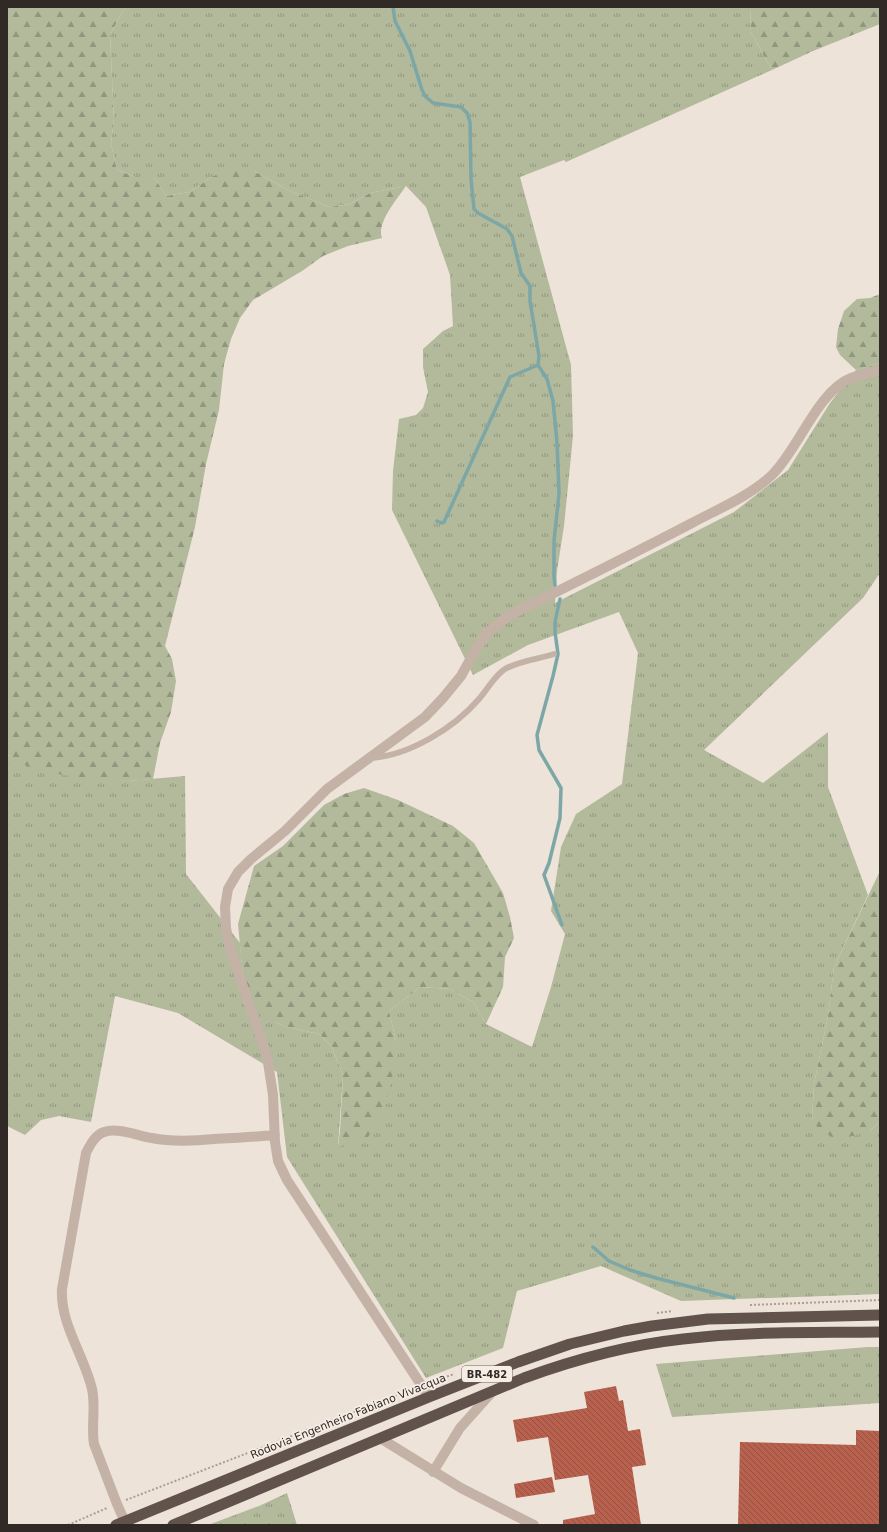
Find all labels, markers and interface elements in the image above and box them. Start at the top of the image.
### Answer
road number: BR-482 [462,1366,512,1382]
street label: Rodovia Engenheiro Fabiano Vivacqua [249,1371,448,1462]

